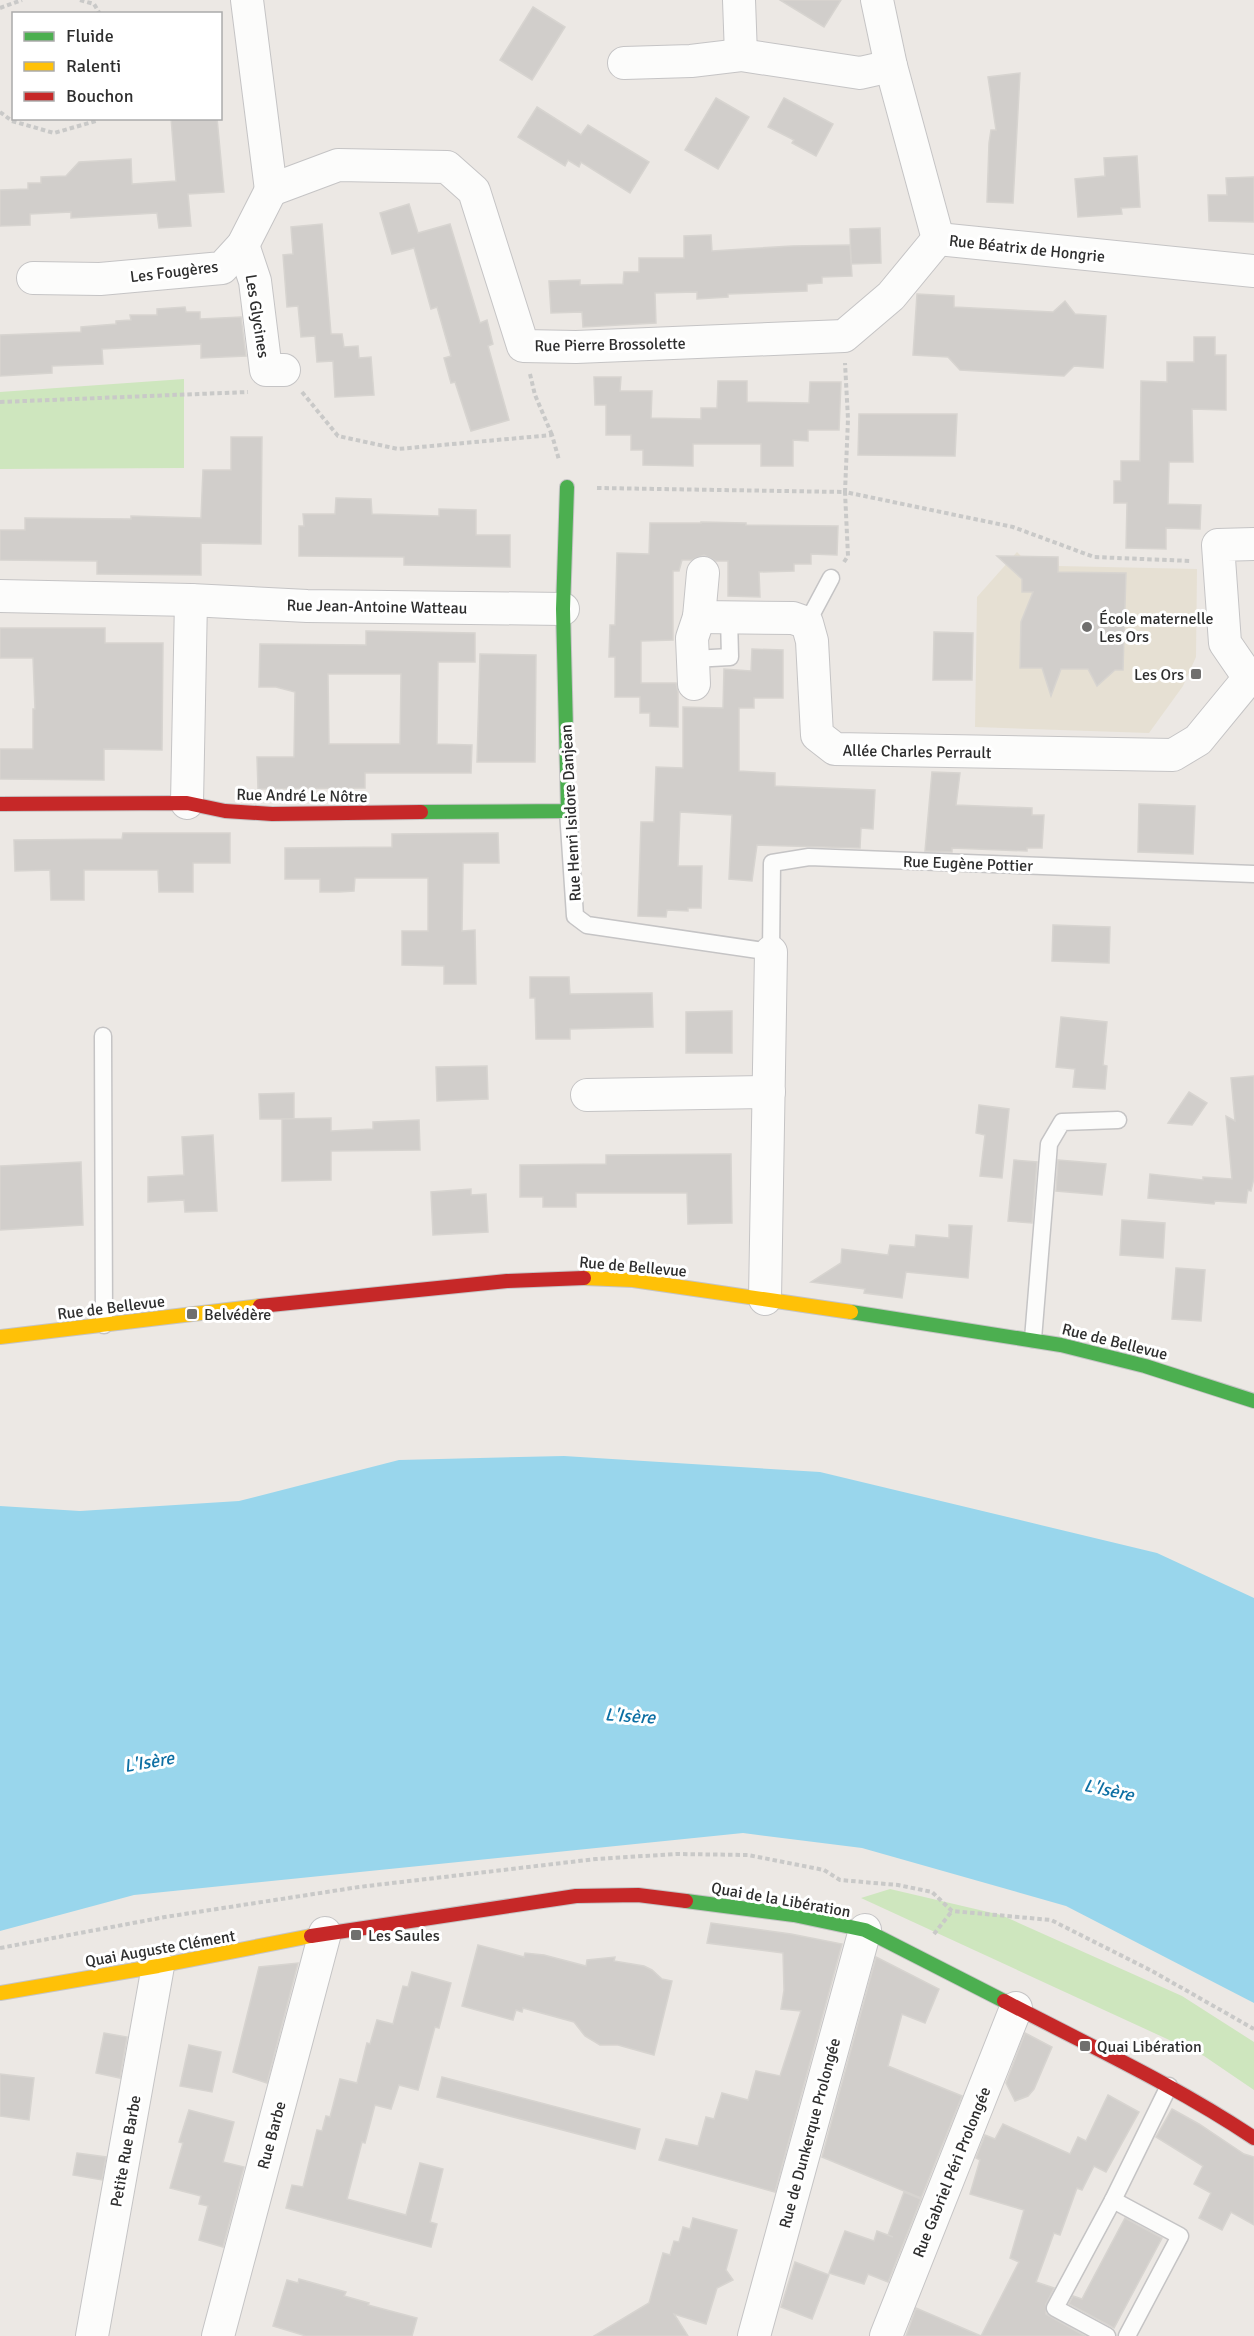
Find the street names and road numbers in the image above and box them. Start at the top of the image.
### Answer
street label: Rue Béatrix de Hongrie [948,231,1106,267]
street label: Les Fougères [129,257,219,287]
street label: Les Glycines [241,273,273,359]
street label: Rue Pierre Brossolette [534,334,686,356]
street label: Rue Jean-Antoine Watteau [286,595,468,619]
street label: Rue Henri Isidore Danjean [556,724,586,902]
street label: Allée Charles Perrault [842,741,992,763]
street label: Rue André Le Nôtre [236,785,368,807]
street label: Rue Eugène Pottier [903,852,1033,876]
street label: Rue de Bellevue [578,1252,688,1282]
street label: Rue de Bellevue [56,1291,166,1325]
street label: Rue de Bellevue [1060,1319,1170,1365]
street label: Quai de la Libération [710,1878,852,1922]
street label: Quai Auguste Clément [84,1926,237,1972]
street label: Rue de Dunkerque Prolongée [775,2036,845,2231]
street label: Rue Gabriel Péri Prolongée [908,2084,995,2261]
street label: Petite Rue Barbe [106,2094,146,2209]
street label: Rue Barbe [253,2099,291,2171]

